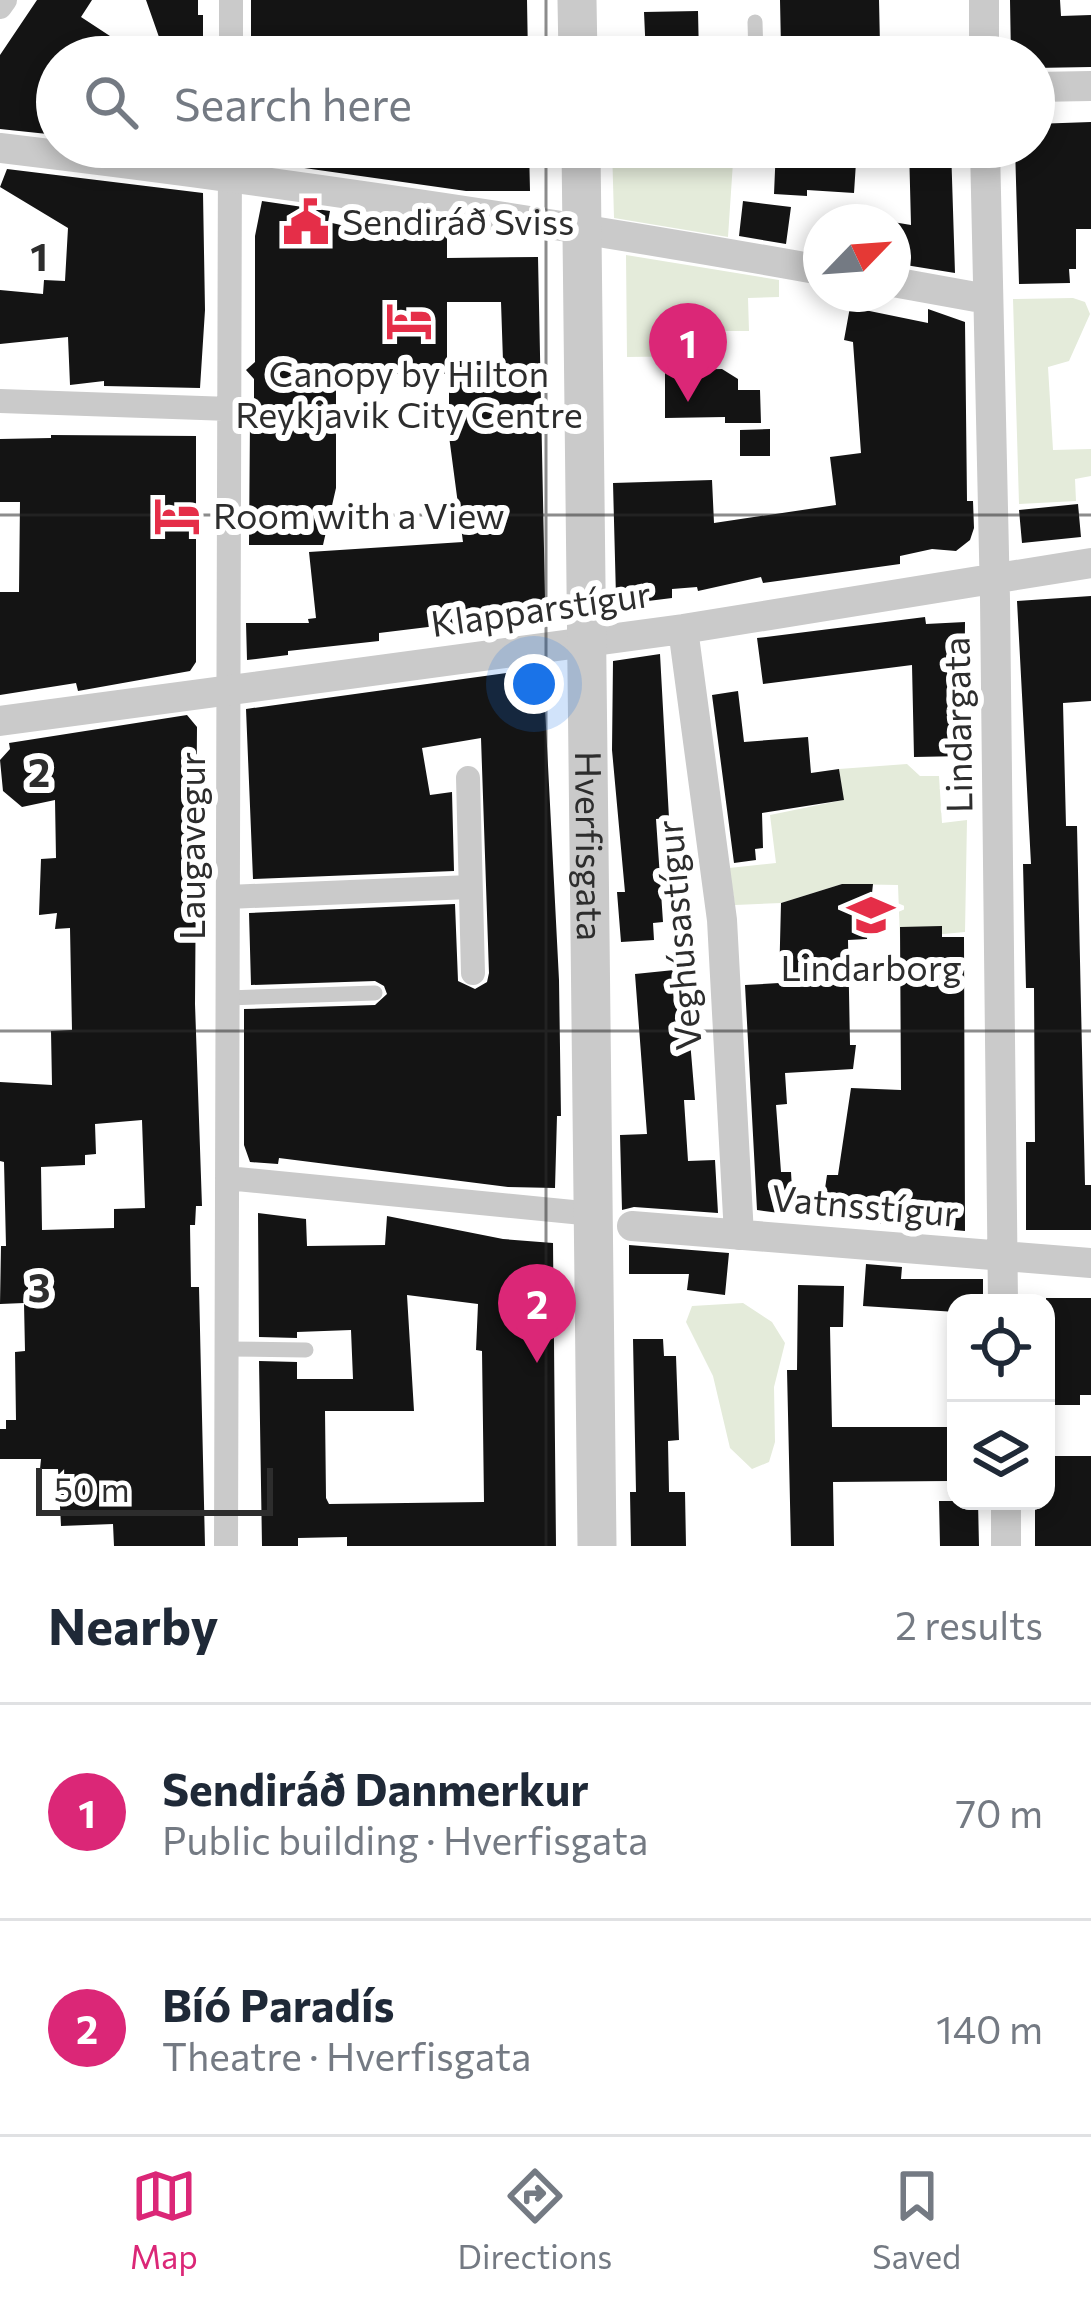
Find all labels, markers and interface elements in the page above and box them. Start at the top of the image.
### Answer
search box [36,36,1055,168]
icon: search [78,69,144,135]
text: Search here [174,75,412,130]
public building icon: Sendiráð Sviss [281,197,331,247]
place label: Sendiráð Sviss [342,198,574,242]
north arrow [803,204,911,312]
text: 1 [30,231,48,279]
hotel icon: Canopy by Hilton Reykjavik City Centre [384,296,434,346]
pin: 1 [649,303,727,402]
place label: Canopy by Hilton Reykjavik City Centre [235,350,583,435]
hotel icon: Room with a View [152,491,202,541]
place label: Room with a View [213,492,505,536]
street label: Klapparstígur [428,570,654,644]
street label: Lindargata [932,637,980,813]
your location [504,654,564,714]
text: 2 [28,747,50,795]
street label: Hverfisgata [568,751,614,941]
street label: Laugavegur [168,752,212,940]
street label: Veghúsastígur [645,818,709,1052]
school or university icon: Lindarborg [846,890,896,940]
place label: Lindarborg [780,944,962,988]
street label: Vatnsstígur [770,1174,961,1234]
text: 3 [28,1262,50,1310]
pin: 2 [498,1264,576,1363]
map controls [947,1294,1055,1510]
button: locate [947,1294,1055,1402]
button: layers [947,1402,1055,1510]
scale bar [36,1462,273,1515]
text: 50 m [54,1468,130,1509]
text: Nearby [48,1593,218,1656]
text: 2 results [895,1600,1043,1648]
text: Sendiráð Danmerkur [162,1760,589,1815]
text: 1 [78,1788,96,1836]
text: 70 m [956,1788,1043,1836]
text: Public building · Hverfisgata [162,1815,648,1863]
text: Bíó Paradís [162,1976,394,2031]
text: 2 [76,2004,98,2052]
text: 140 m [936,2004,1043,2052]
text: Theatre · Hverfisgata [162,2031,531,2079]
tab: Map [130,2163,198,2276]
tab: Directions [458,2163,612,2276]
tab: Saved [872,2163,961,2276]

